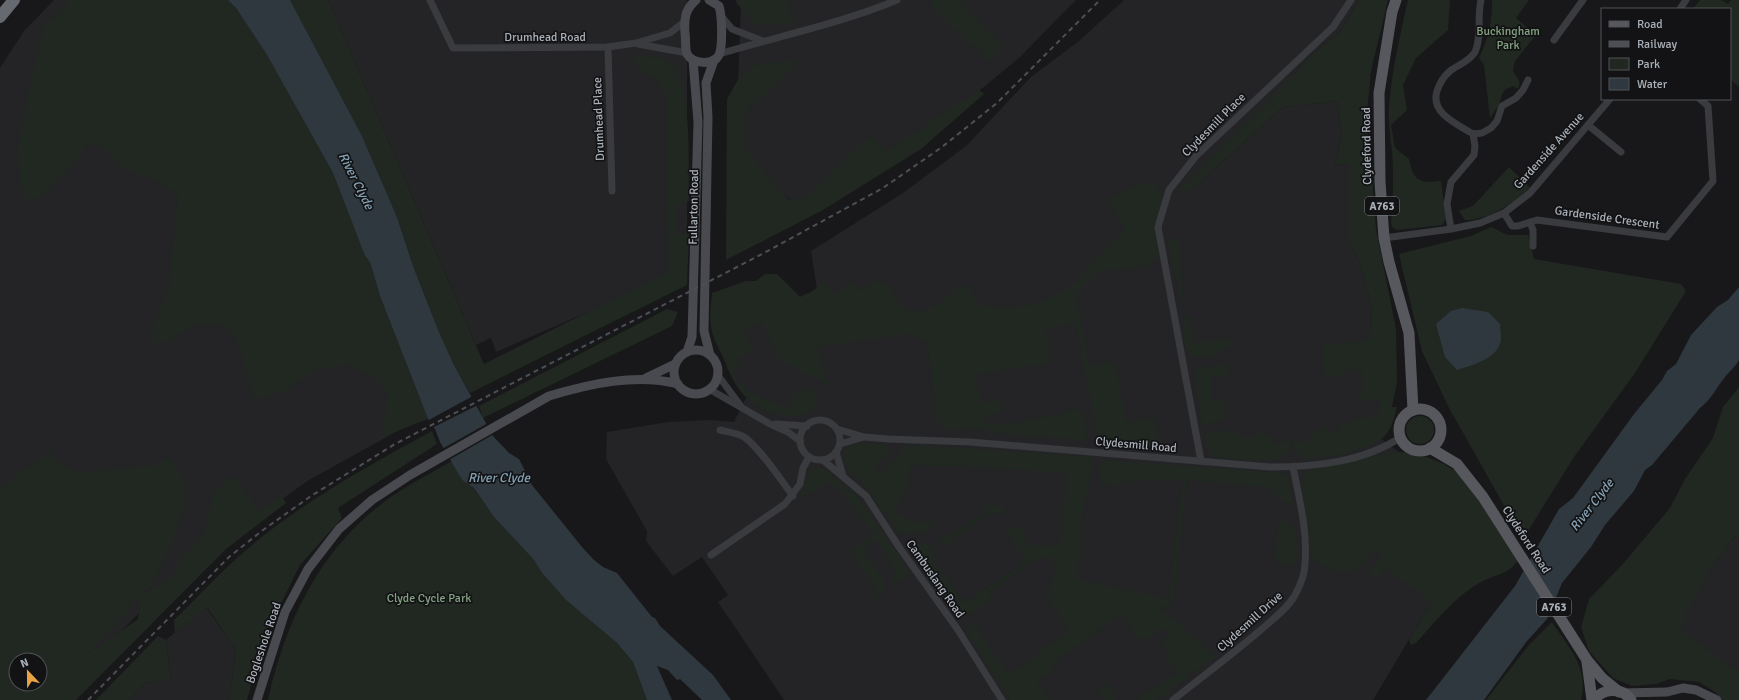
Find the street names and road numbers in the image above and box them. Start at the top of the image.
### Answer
street label: Drumhead Road [504,30,586,45]
street label: Drumhead Place [590,77,608,161]
street label: Clydesmill Place [1179,90,1249,160]
street label: Clydeford Road [1359,107,1375,185]
street label: Gardenside Avenue [1511,110,1587,192]
street label: Fullarton Road [686,169,702,245]
road number: A763 [1365,197,1399,215]
street label: Gardenside Crescent [1554,203,1660,233]
street label: Clydesmill Road [1095,434,1177,456]
street label: Clydeford Road [1499,503,1553,577]
street label: Cambuslang Road [903,537,967,621]
street label: Clydesmill Drive [1214,589,1286,655]
road number: A763 [1537,598,1571,616]
street label: Bogleshole Road [243,600,285,686]

